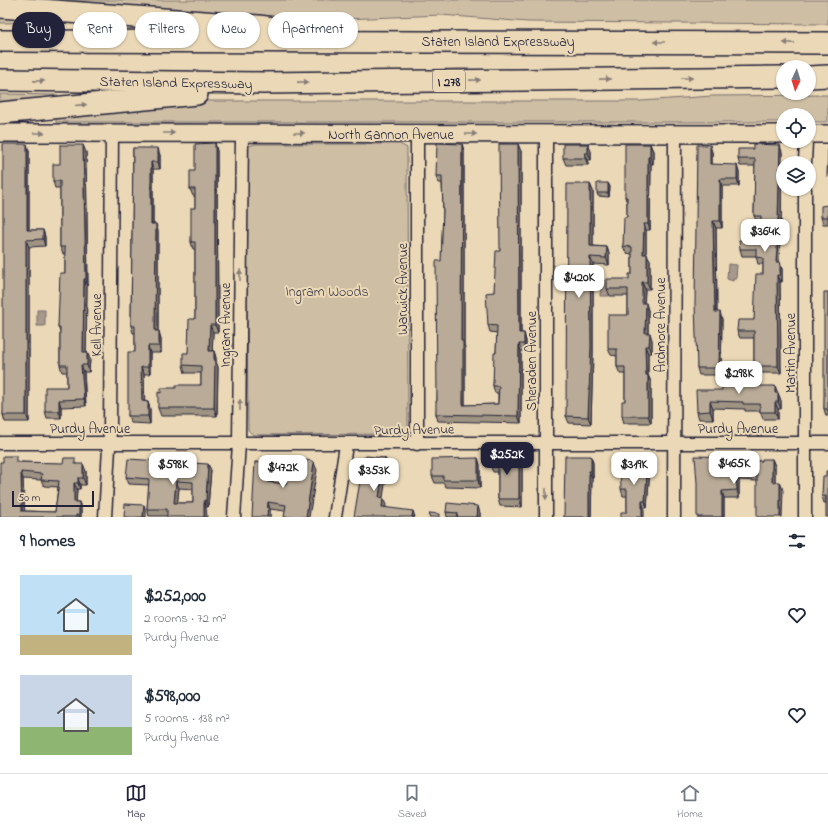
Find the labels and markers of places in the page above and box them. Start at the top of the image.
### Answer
pin: $364K [737,219,793,253]
pin: $420K [551,265,607,299]
pin: $298K [711,361,767,395]
pin: $252K [479,442,535,476]
pin: $465K [706,451,762,485]
pin: $598K [145,452,201,486]
pin: $319K [606,452,662,486]
pin: $472K [255,455,311,489]
pin: $353K [346,458,402,492]

